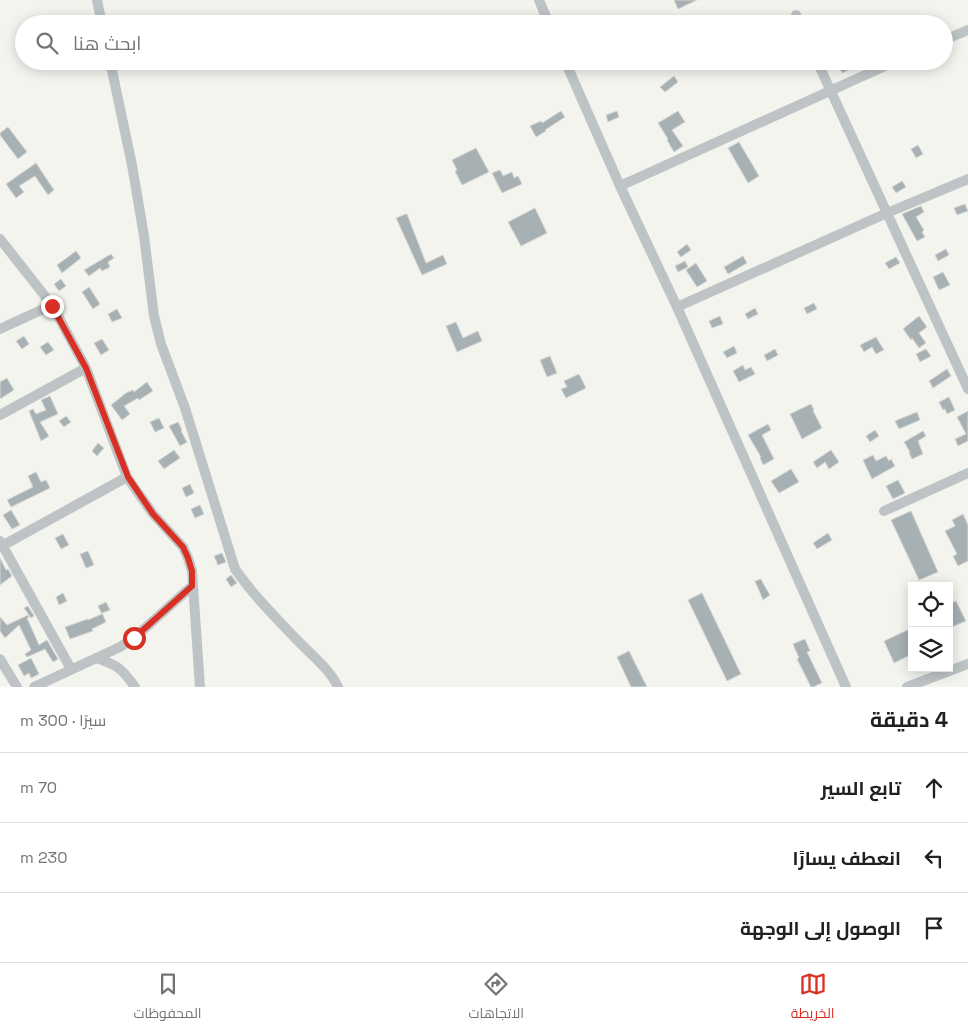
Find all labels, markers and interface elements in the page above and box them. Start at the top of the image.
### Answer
search box [15,15,953,70]
icon: search [33,29,61,57]
text: ابحث هنا [73,31,141,56]
route end [41,295,64,318]
map controls [908,582,953,672]
button: locate [908,582,953,627]
route start [123,627,146,650]
button: layers [908,627,953,672]
text: 4 دقيقة [870,706,948,733]
text: سيرًا · 300 m [20,710,106,731]
icon: ahead [920,774,948,802]
text: تابع السير [821,776,901,801]
text: 70 m [20,777,57,798]
icon: left [920,844,948,872]
text: انعطف يسارًا [793,846,901,871]
text: 230 m [20,847,67,868]
icon: arrive [920,914,948,942]
text: الوصول إلى الوجهة [740,916,901,941]
tab: المحفوظات [133,970,202,1026]
tab: الاتجاهات [469,970,524,1026]
tab: الخريطة [791,970,835,1026]

